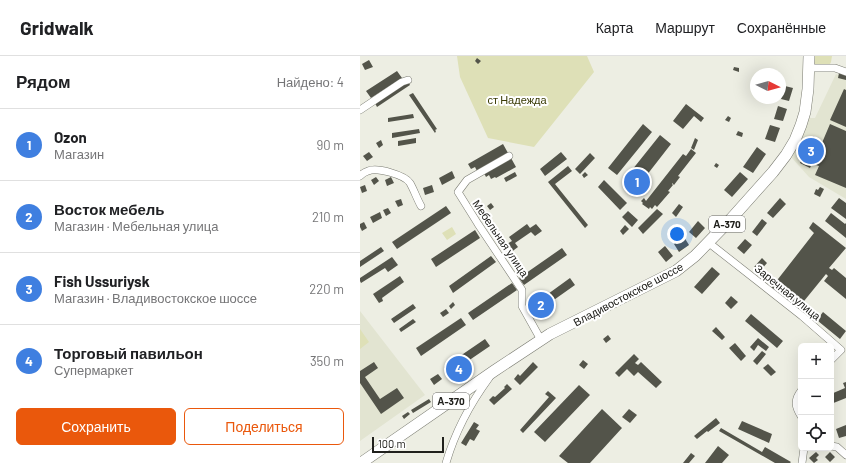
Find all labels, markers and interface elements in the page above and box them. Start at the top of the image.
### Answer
text: Gridwalk [20,16,94,39]
text: Карта [596,19,633,36]
text: Маршрут [655,19,715,36]
text: Сохранённые [737,19,826,36]
north arrow [750,68,786,104]
text: Рядом [16,71,71,91]
text: Найдено: 4 [277,74,344,90]
park label: ст Надежда [487,93,547,106]
text: Ozon [54,128,87,146]
pin: 3 [798,136,824,166]
text: 1 [27,137,31,153]
text: 90 m [317,137,344,153]
text: Магазин [54,146,104,162]
pin: 1 [624,167,650,197]
street label: Мебельная улица [470,197,532,280]
text: Восток мебель [54,200,165,218]
text: 2 [25,209,33,225]
text: 210 m [312,209,344,225]
road number: А-370 [709,216,745,232]
text: Магазин · Мебельная улица [54,218,218,234]
your location [667,224,687,244]
street label: Владивостокское шоссе [571,259,685,329]
street label: Заречная улица [752,261,824,323]
text: Fish Ussuriysk [54,272,150,290]
text: 3 [25,281,33,297]
text: 220 m [309,281,344,297]
text: Магазин · Владивостокское шоссе [54,290,257,306]
pin: 2 [528,290,554,320]
map controls [798,343,834,451]
button: + [798,343,834,379]
text: Торговый павильон [54,344,203,362]
text: 4 [25,353,33,369]
text: 350 m [310,353,344,369]
pin: 4 [446,354,472,384]
text: Супермаркет [54,362,133,378]
button: − [798,379,834,415]
road number: А-370 [433,393,469,409]
button: Сохранить [16,408,176,445]
button: Поделиться [184,408,344,445]
button: locate [798,415,834,451]
scale bar [372,435,444,454]
text: 100 m [378,437,406,450]

